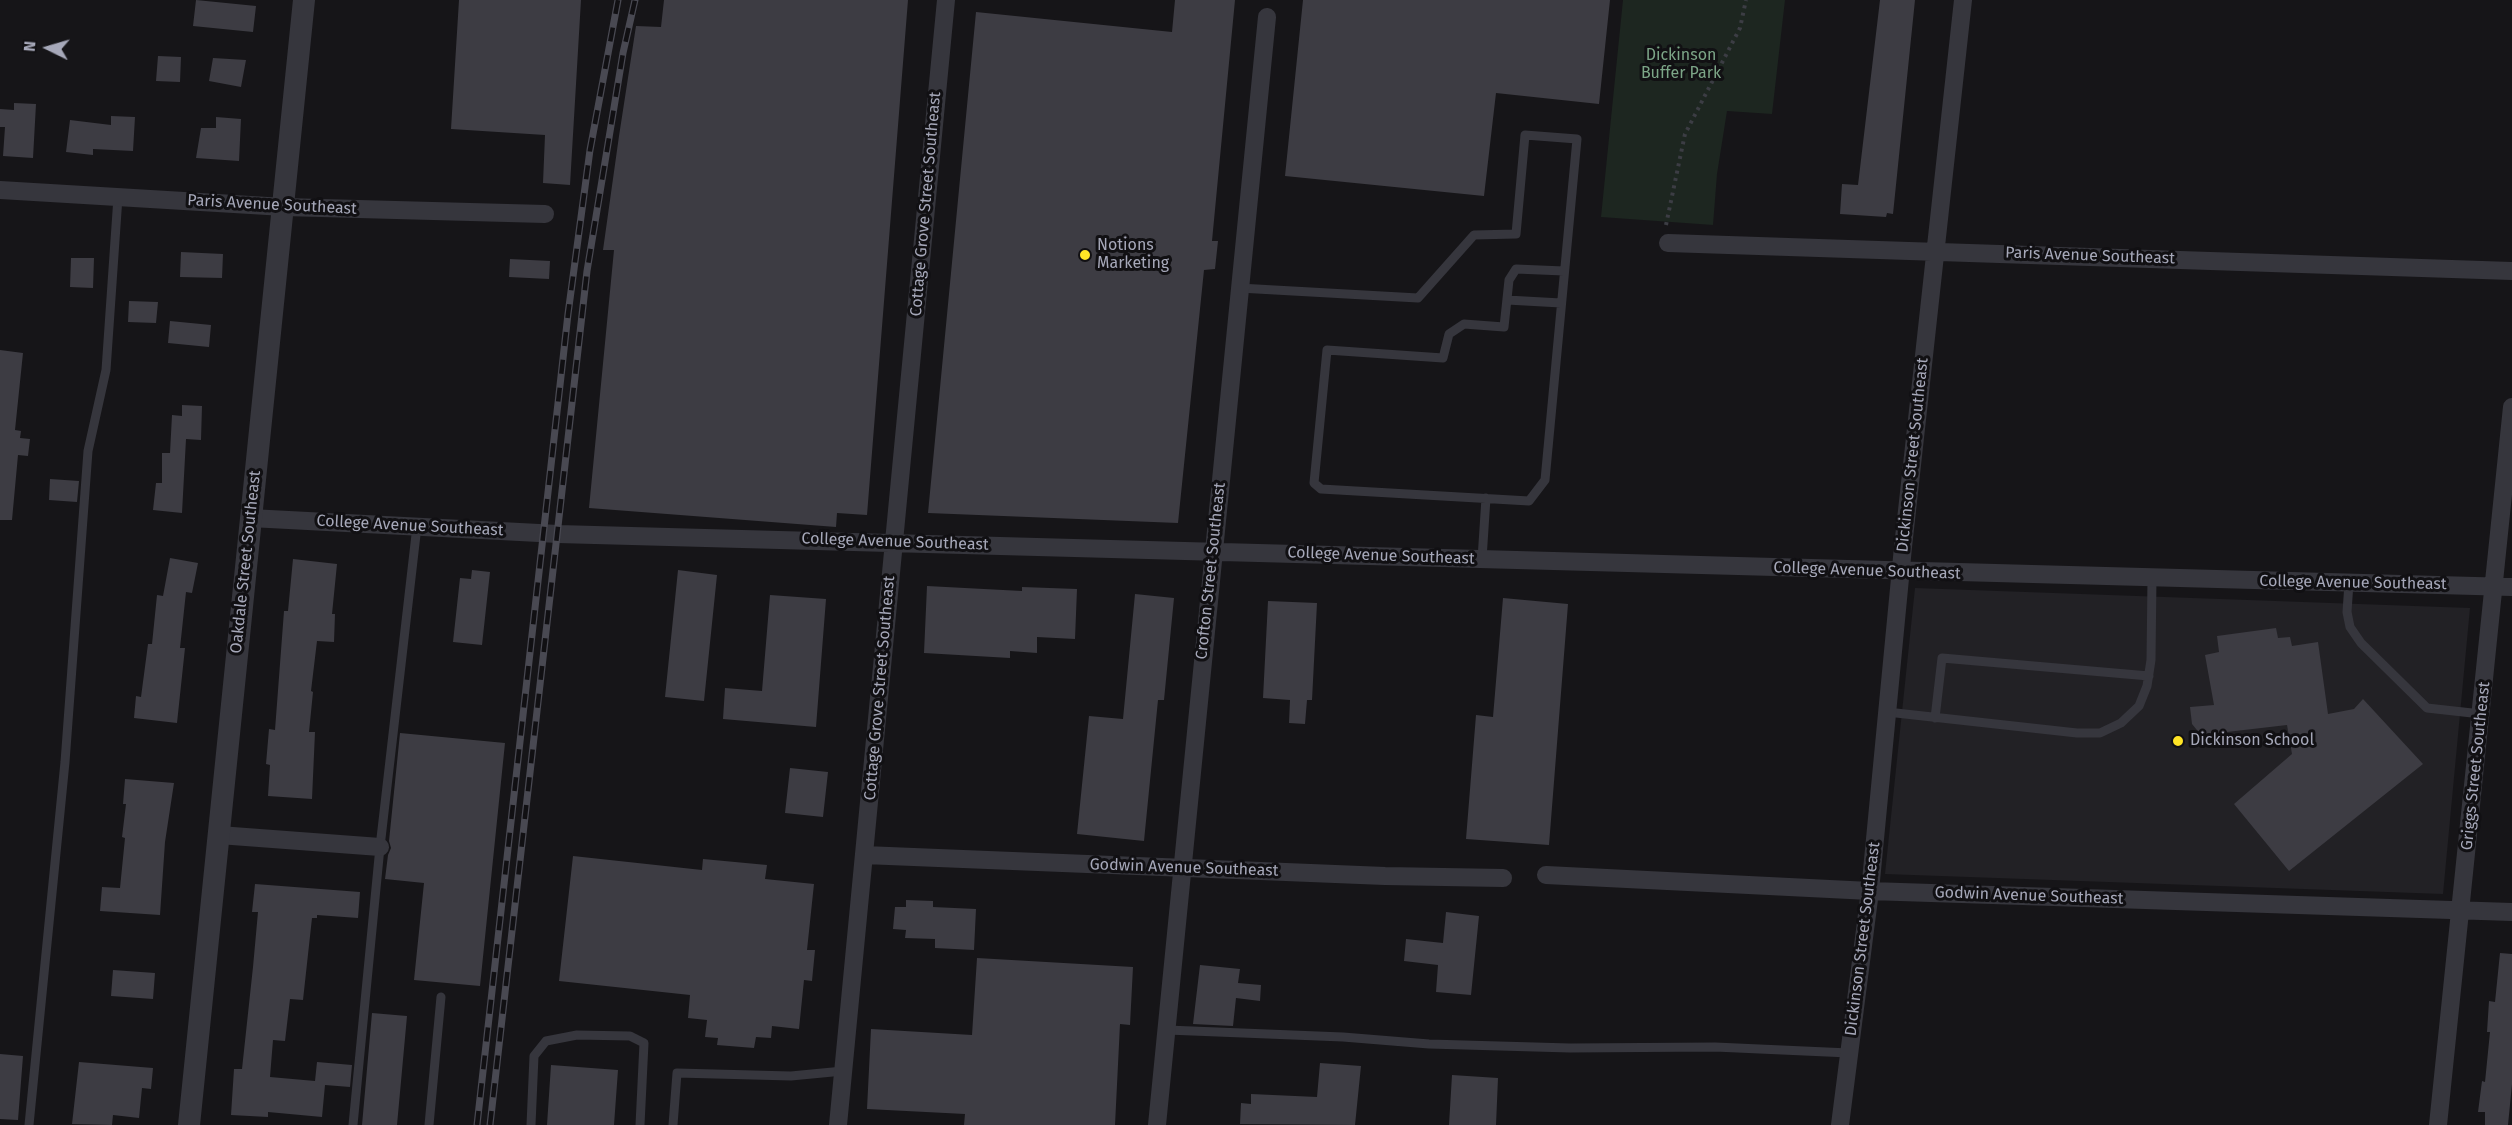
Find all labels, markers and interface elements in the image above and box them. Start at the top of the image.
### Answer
north arrow [18,18,78,78]
text: N [20,40,39,53]
park label: Dickinson Buffer Park [1641,46,1721,84]
street label: Cottage Grove Street Southeast [907,91,945,317]
street label: Paris Avenue Southeast [187,191,357,219]
place label: Notions Marketing [1097,236,1169,274]
street label: Paris Avenue Southeast [2005,243,2175,269]
marker: Notions Marketing [1078,248,1092,262]
street label: Dickinson Street Southeast [1893,357,1933,553]
street label: Oakdale Street Southeast [227,470,265,654]
street label: Crofton Street Southeast [1192,481,1230,661]
street label: College Avenue Southeast [316,512,504,540]
street label: College Avenue Southeast [801,529,989,555]
street label: College Avenue Southeast [1287,543,1475,569]
street label: College Avenue Southeast [1773,558,1961,584]
street label: College Avenue Southeast [2259,572,2447,594]
street label: Cottage Grove Street Southeast [861,575,899,801]
street label: Griggs Street Southeast [2458,681,2494,851]
place label: Dickinson School [2190,731,2314,751]
marker: Dickinson School [2171,734,2185,748]
street label: Dickinson Street Southeast [1842,841,1884,1037]
street label: Godwin Avenue Southeast [1089,855,1279,881]
street label: Godwin Avenue Southeast [1934,883,2124,909]

